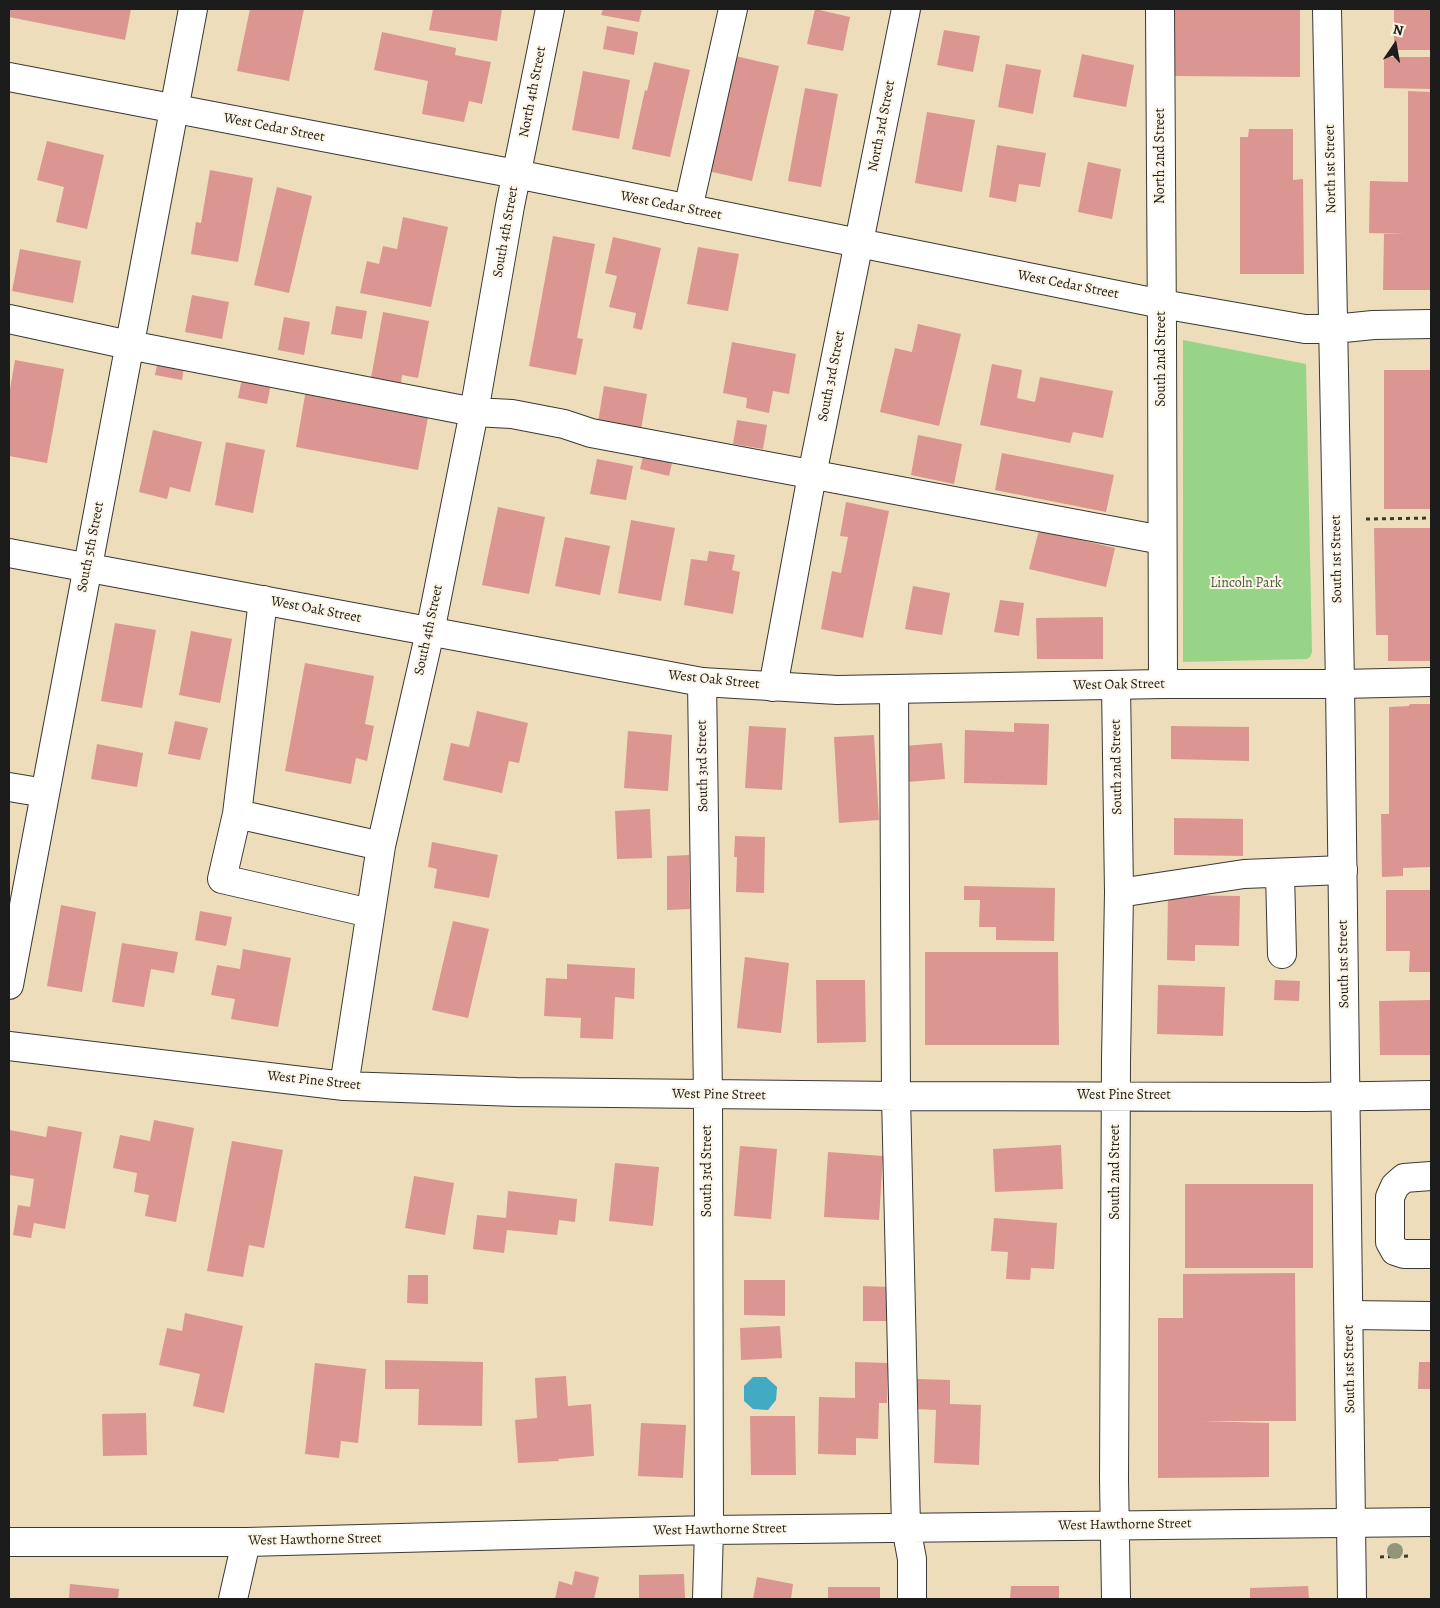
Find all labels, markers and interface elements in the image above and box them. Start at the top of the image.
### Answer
text: N [1391,19,1405,40]
north arrow [1370,20,1420,70]
street label: North 4th Street [516,45,550,139]
street label: North 3rd Street [865,79,899,173]
street label: North 2nd Street [1153,108,1169,204]
street label: West Cedar Street [222,110,326,146]
street label: North 1st Street [1322,124,1340,214]
street label: South 4th Street [490,185,522,279]
street label: West Cedar Street [619,188,723,224]
street label: West Cedar Street [1016,267,1120,303]
street label: South 2nd Street [1154,311,1170,407]
street label: South 3rd Street [815,329,849,423]
street label: South 5th Street [74,500,108,594]
street label: South 1st Street [1328,514,1346,604]
park label: Lincoln Park [1210,576,1282,592]
street label: South 4th Street [411,583,447,677]
street label: West Oak Street [269,593,363,627]
street label: West Oak Street [668,667,760,693]
street label: West Oak Street [1073,676,1165,694]
street label: South 2nd Street [1108,719,1126,815]
street label: South 3rd Street [694,720,712,812]
street label: South 1st Street [1335,919,1353,1009]
street label: West Pine Street [266,1068,362,1094]
street label: West Pine Street [672,1086,766,1104]
street label: West Pine Street [1077,1088,1171,1104]
street label: South 2nd Street [1108,1124,1124,1220]
street label: South 3rd Street [700,1125,716,1217]
street label: South 1st Street [1341,1324,1359,1414]
street label: West Hawthorne Street [1058,1515,1192,1535]
street label: West Hawthorne Street [653,1520,787,1540]
street label: West Hawthorne Street [248,1530,382,1550]

